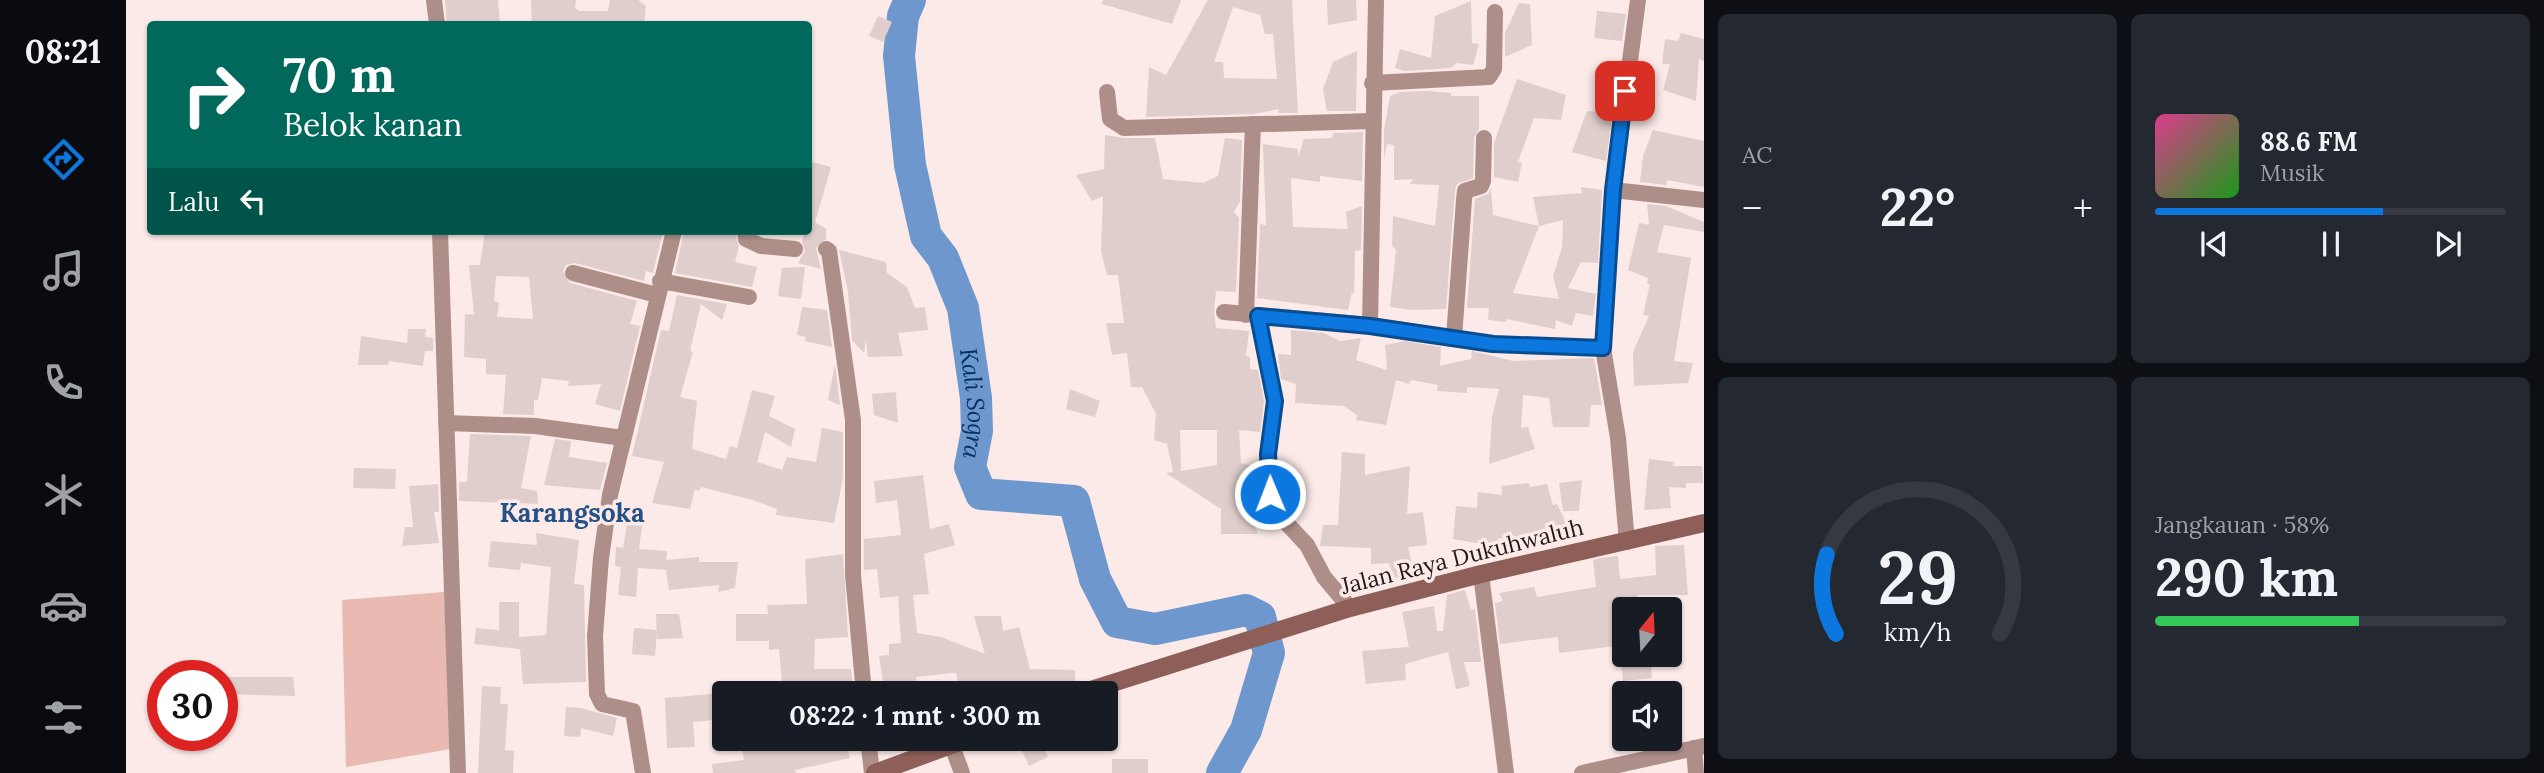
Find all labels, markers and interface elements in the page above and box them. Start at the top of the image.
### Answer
text: 08:21 [25,31,101,72]
text: 70 m [283,43,395,105]
icon: right [168,49,259,140]
pin [1595,61,1655,121]
icon: arrive [1606,72,1644,110]
text: Belok kanan [283,104,462,145]
text: 88.6 FM [2260,125,2358,158]
icon: directions [39,135,88,184]
text: AC [1742,140,1772,169]
text: Musik [2260,158,2324,187]
text: 22° [1880,174,1955,240]
icon: left [234,182,272,220]
text: − [1742,184,1762,232]
text: + [2073,184,2093,232]
text: Lalu [168,185,220,218]
icon: previous [2195,225,2233,263]
icon: pause [2312,225,2350,263]
icon: next [2429,225,2467,263]
icon: music [39,246,88,295]
water label: Kali Sogra [953,346,993,463]
icon: phone [39,358,88,407]
position arrow [1233,457,1307,531]
icon: climate [39,470,88,519]
district label: Karangsoka [499,496,645,529]
text: Jangkauan · 58% [2155,510,2329,539]
street label: Jalan Raya Dukuhwaluh [1337,512,1586,600]
text: 29 [1877,531,1958,624]
text: 290 km [2155,544,2338,610]
icon: car [39,581,88,630]
north arrow [1612,597,1682,667]
map controls [1612,597,1682,751]
text: km/h [1884,616,1951,648]
speed limit sign: 30 [147,660,238,751]
button: sound [1612,681,1682,751]
icon: filters [39,693,88,742]
text: 08:22 · 1 mnt · 300 m [789,699,1041,732]

